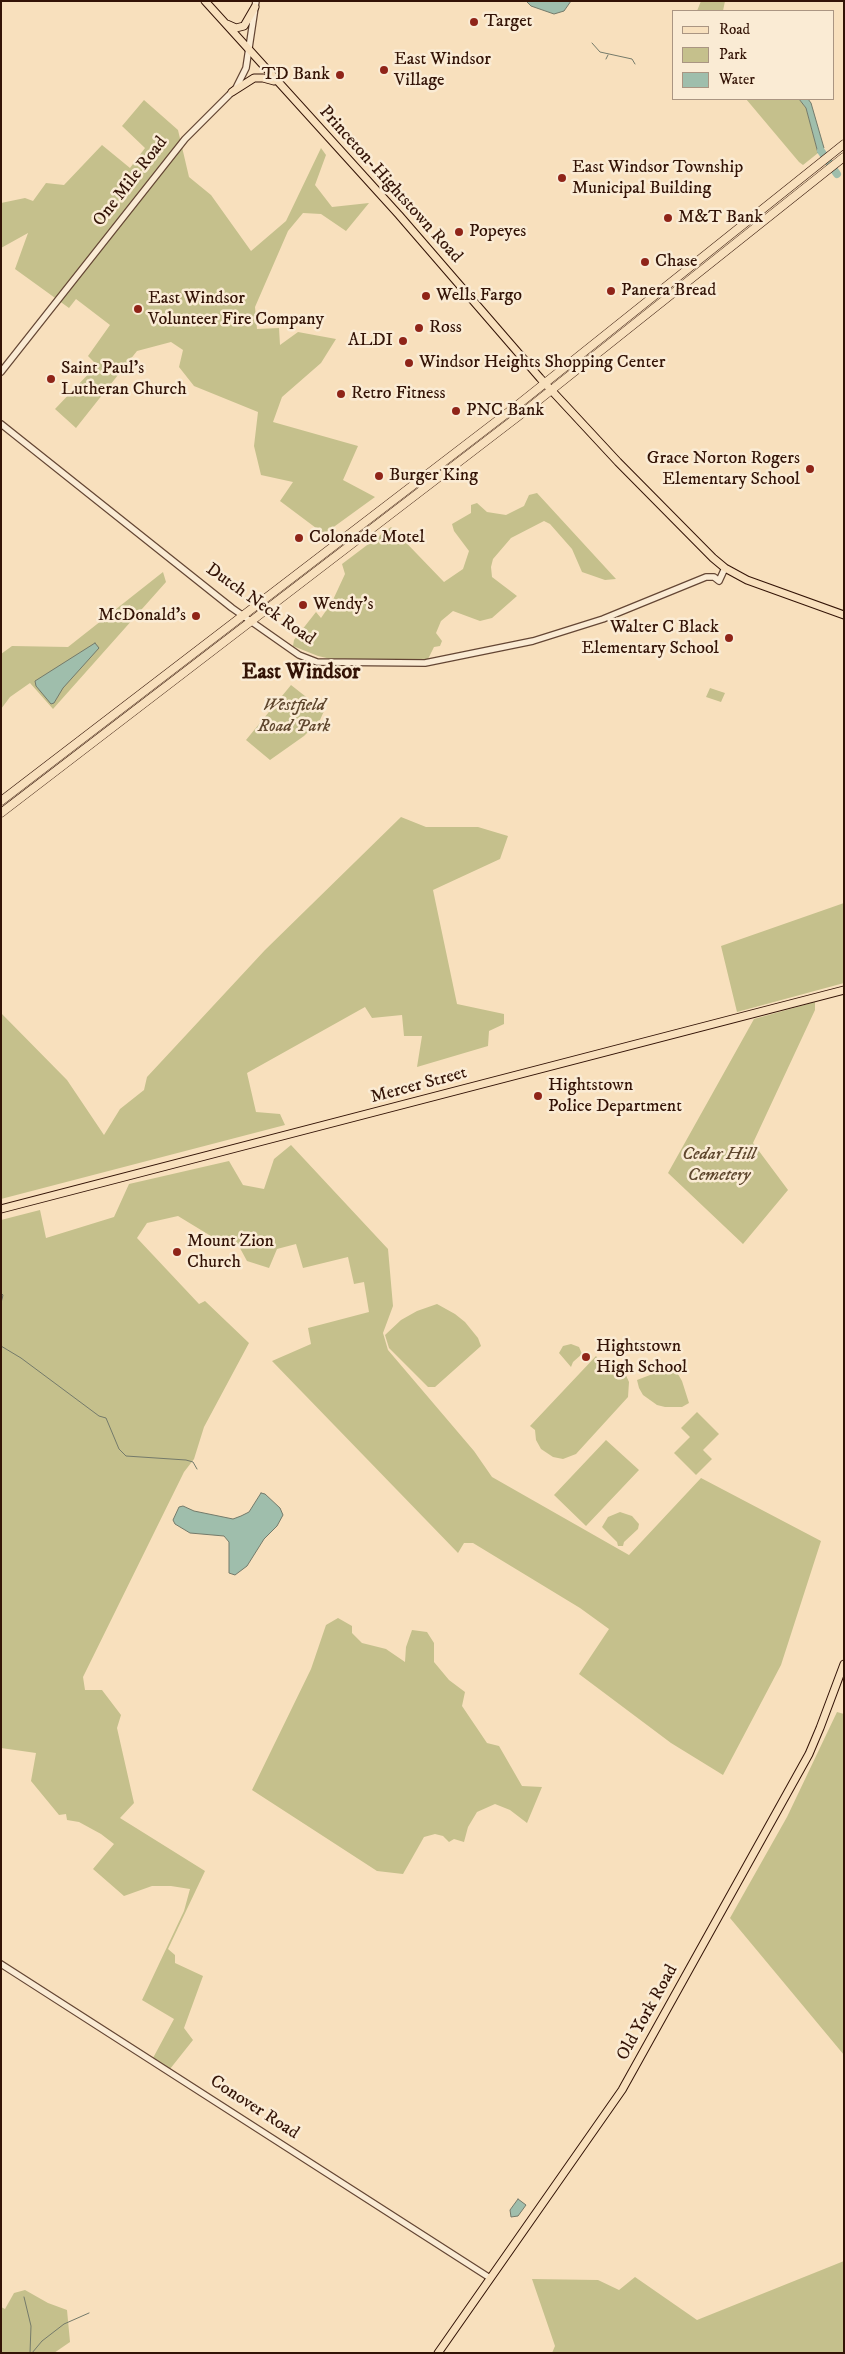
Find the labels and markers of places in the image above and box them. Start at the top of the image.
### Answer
place label: Target [484,11,532,33]
marker: Target [468,16,480,28]
place label: East Windsor Village [394,49,491,92]
place label: TD Bank [262,64,330,86]
marker: East Windsor Village [378,64,390,76]
marker: TD Bank [334,69,346,81]
place label: East Windsor Township Municipal Building [572,157,743,200]
marker: East Windsor Township Municipal Building [556,172,568,184]
place label: M&T Bank [678,207,763,229]
marker: M&T Bank [662,212,674,224]
place label: Popeyes [469,221,526,243]
marker: Popeyes [453,226,465,238]
place label: Chase [655,251,698,273]
marker: Chase [639,256,651,268]
place label: Panera Bread [621,280,716,302]
place label: Wells Fargo [436,285,522,307]
marker: Panera Bread [605,285,617,297]
place label: East Windsor Volunteer Fire Company [148,288,324,330]
marker: Wells Fargo [420,290,432,302]
marker: East Windsor Volunteer Fire Company [132,303,144,315]
place label: Ross [429,317,462,339]
marker: Ross [413,322,425,334]
place label: ALDI [348,330,393,352]
marker: ALDI [397,335,409,347]
place label: Windsor Heights Shopping Center [419,352,665,374]
marker: Windsor Heights Shopping Center [403,357,415,369]
place label: Saint Paul's Lutheran Church [61,358,187,400]
marker: Saint Paul's Lutheran Church [45,373,57,385]
place label: Retro Fitness [351,383,446,405]
marker: Retro Fitness [335,388,347,400]
place label: PNC Bank [466,400,544,422]
marker: PNC Bank [450,405,462,417]
place label: Grace Norton Rogers Elementary School [647,448,800,490]
marker: Grace Norton Rogers Elementary School [804,463,816,475]
place label: Burger King [389,465,478,487]
marker: Burger King [373,470,385,482]
place label: Colonade Motel [309,527,425,549]
marker: Colonade Motel [293,532,305,544]
place label: Wendy's [313,594,373,616]
marker: Wendy's [297,599,309,611]
place label: McDonald's [98,605,186,627]
marker: McDonald's [190,610,202,622]
place label: Walter C Black Elementary School [581,617,719,660]
marker: Walter C Black Elementary School [723,632,735,644]
place label: Hightstown Police Department [548,1075,682,1118]
marker: Hightstown Police Department [532,1090,544,1102]
place label: Mount Zion Church [187,1231,274,1274]
marker: Mount Zion Church [171,1246,183,1258]
place label: Hightstown High School [596,1336,687,1378]
marker: Hightstown High School [580,1351,592,1363]

